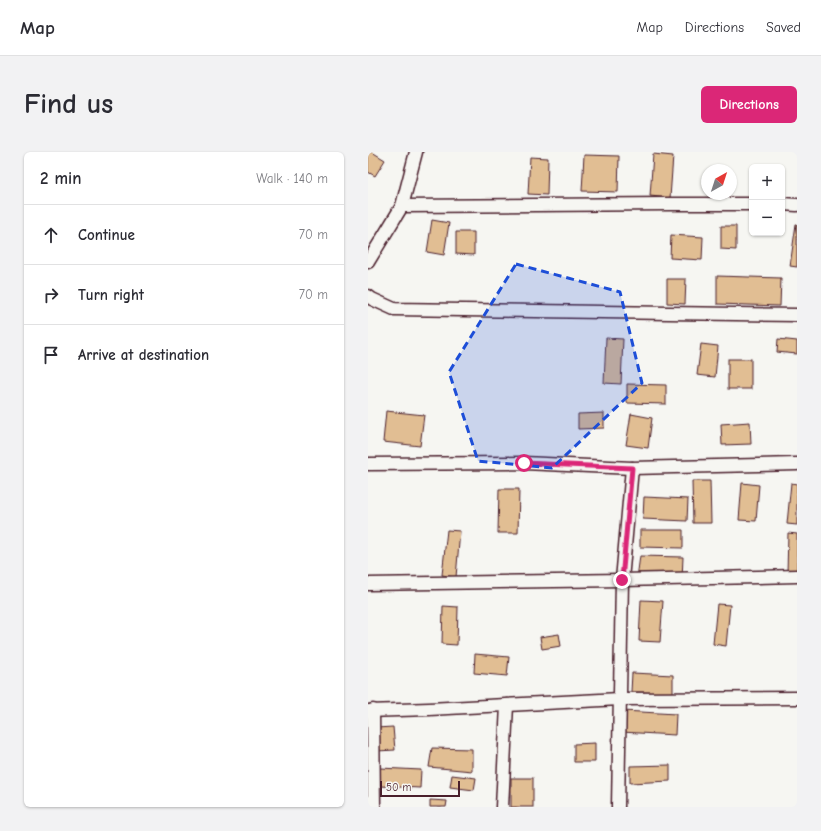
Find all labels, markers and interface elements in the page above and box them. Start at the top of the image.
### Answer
text: Map [20,17,55,39]
text: Map [636,19,663,36]
text: Directions [685,19,744,36]
text: Saved [766,19,801,36]
button: Directions [701,86,797,123]
text: Find us [24,88,113,120]
north arrow [701,164,737,200]
map controls [749,164,785,236]
button: + [749,164,785,200]
text: 2 min [40,169,81,188]
text: Walk · 140 m [256,171,328,186]
button: − [749,200,785,236]
icon: ahead [40,224,62,246]
text: Continue [78,226,135,244]
text: 70 m [299,227,328,242]
icon: right [40,284,62,306]
text: Turn right [78,286,144,304]
text: 70 m [299,287,328,302]
icon: arrive [40,344,62,366]
text: Arrive at destination [78,346,209,364]
route start [515,454,533,472]
route end [613,571,631,589]
scale bar [380,779,460,798]
text: 50 m [386,781,411,794]

